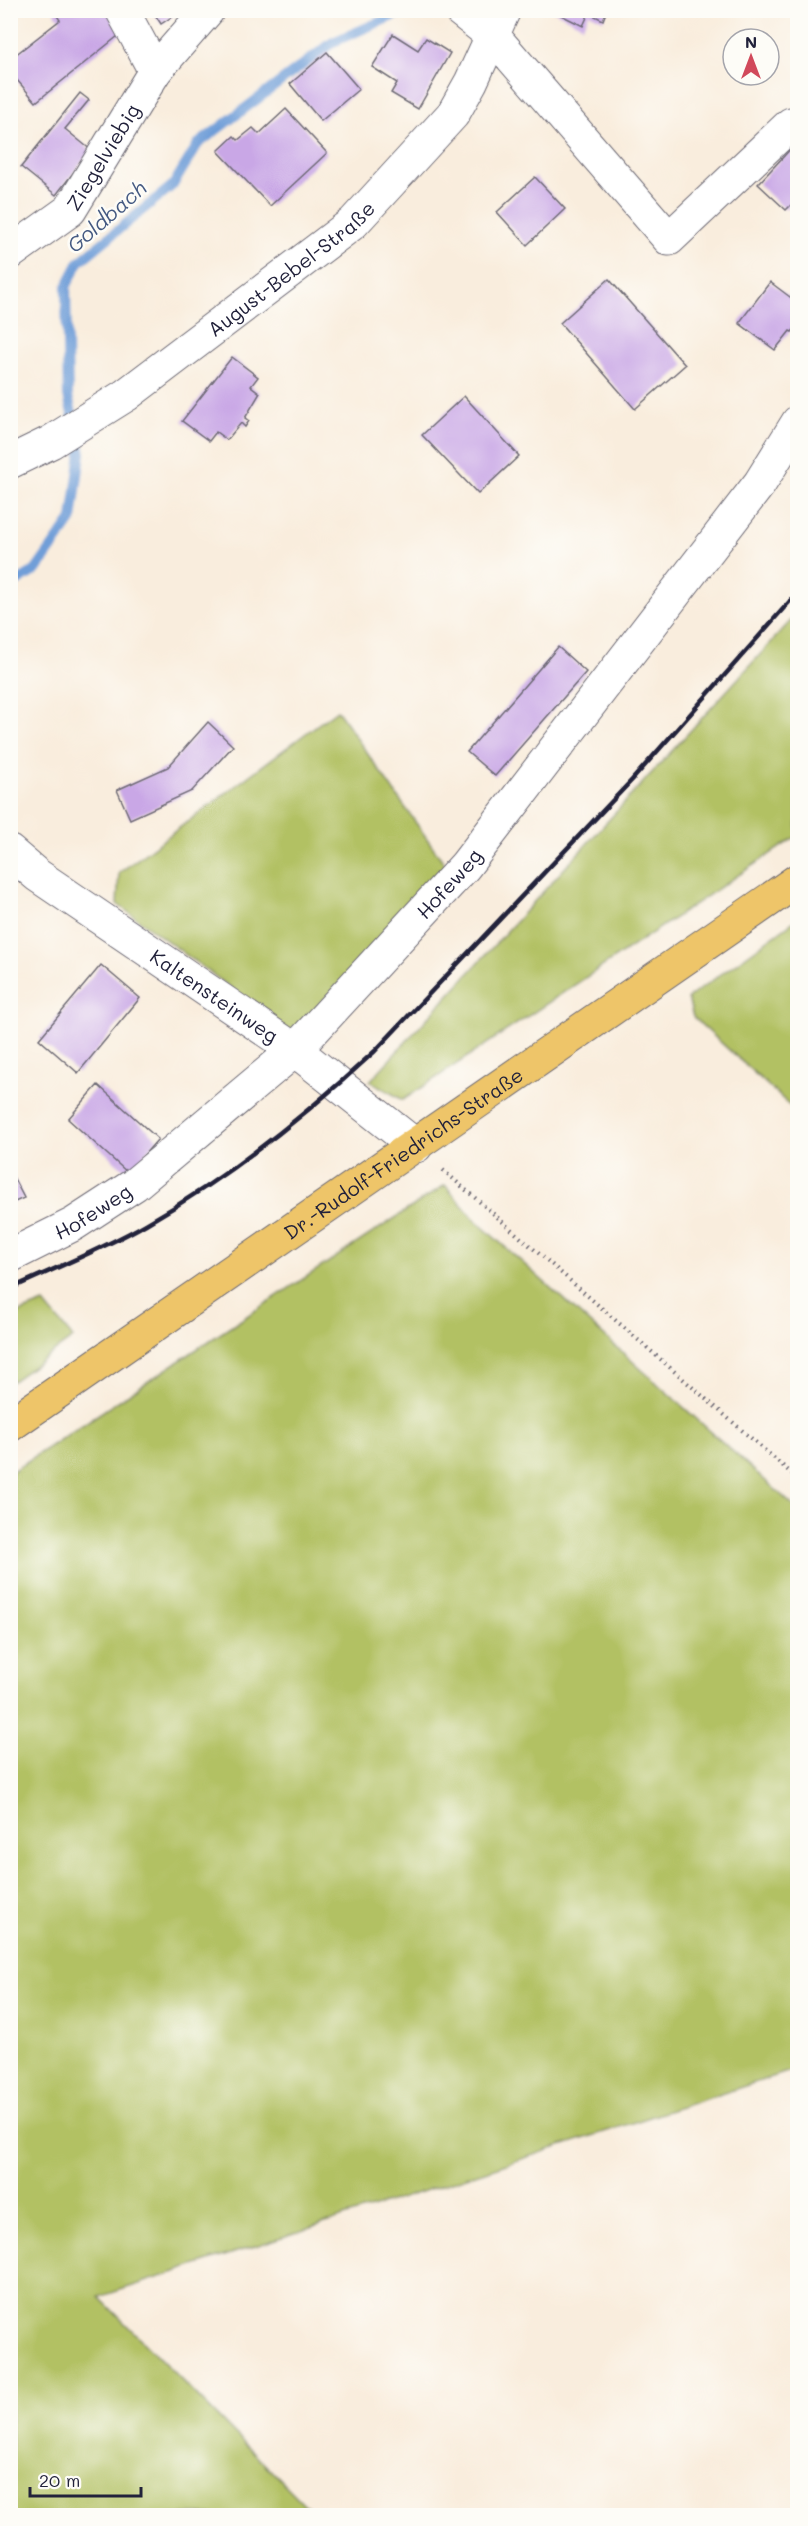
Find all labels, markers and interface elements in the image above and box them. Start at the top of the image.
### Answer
north arrow [721,27,781,87]
text: N [745,31,757,52]
street label: Ziegelviebig [60,99,145,215]
water label: Goldbach [60,174,152,258]
street label: August-Bebel-Straße [202,195,380,342]
street label: Hofeweg [410,843,487,924]
street label: Kaltensteinweg [145,943,284,1048]
street label: Dr.-Rudolf-Friedrichs-Straße [278,1061,528,1245]
street label: Hofeweg [50,1177,136,1245]
scale bar [30,2460,141,2498]
text: 20 m [39,2468,80,2492]

